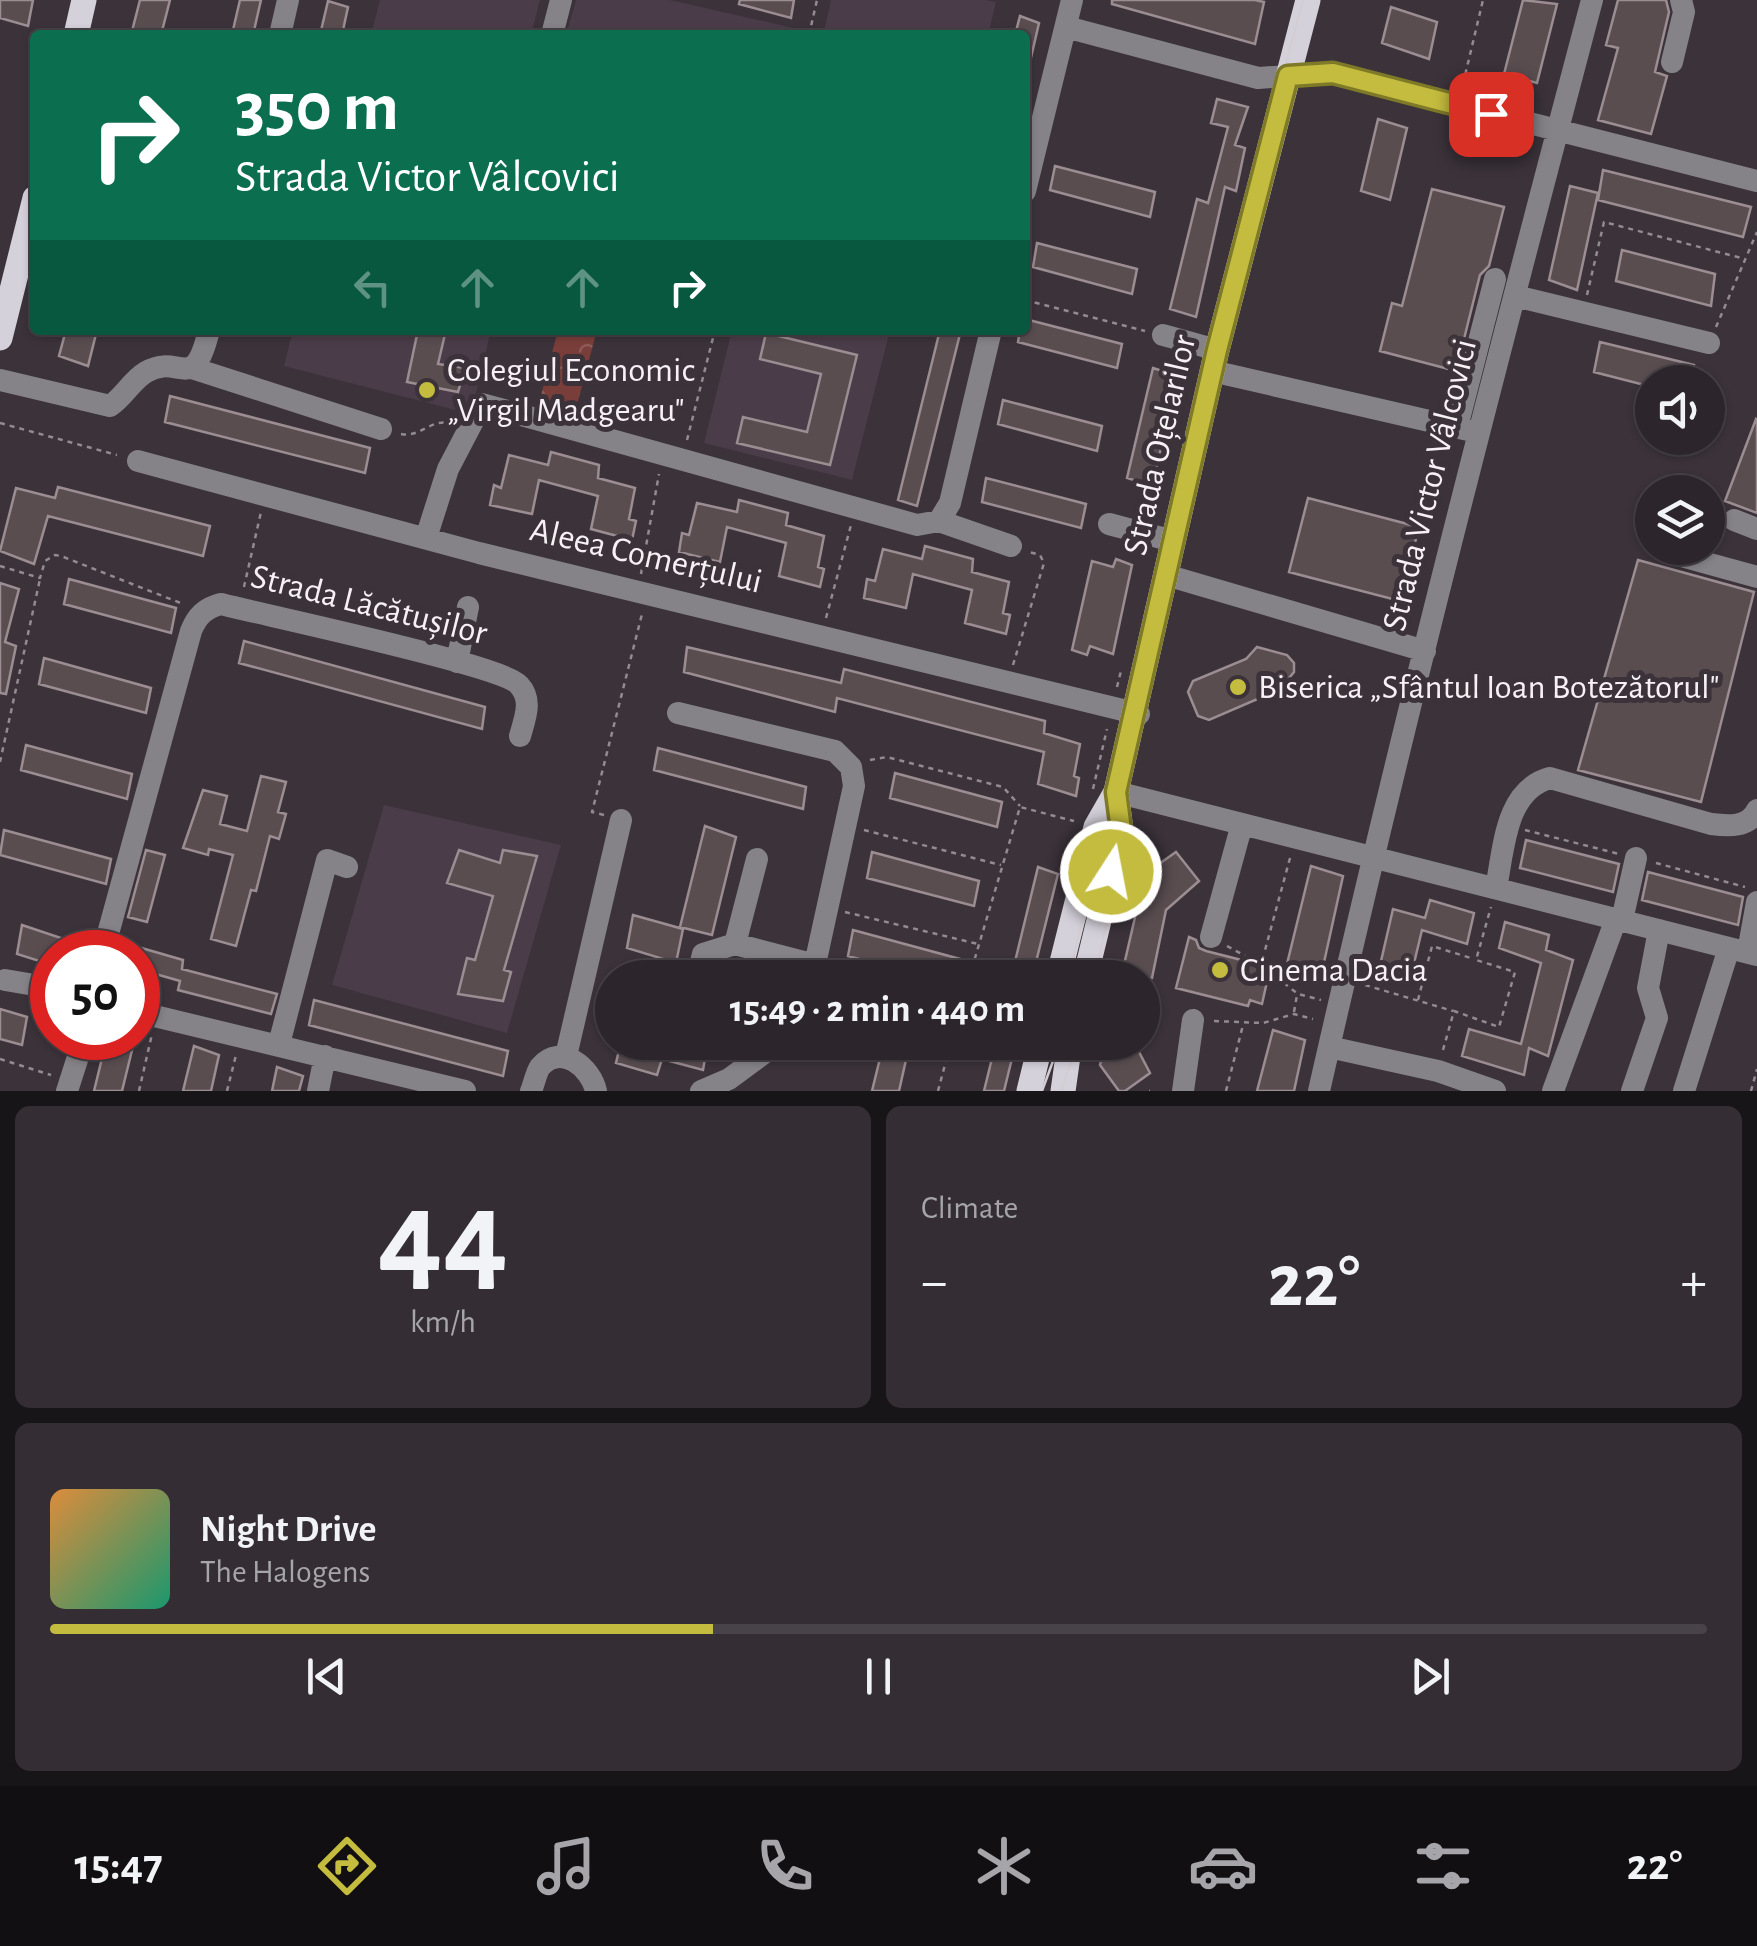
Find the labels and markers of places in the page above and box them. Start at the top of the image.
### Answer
pin [1449,72,1534,157]
place label: Colegiul Economic „Virgil Madgearu" [447,353,695,428]
marker: Colegiul Economic „Virgil Madgearu" [416,379,438,401]
place label: Biserica „Sfântul Ioan Botezătorul" [1258,670,1720,705]
marker: Biserica „Sfântul Ioan Botezătorul" [1227,676,1249,698]
place label: Cinema Dacia [1240,953,1428,988]
marker: Cinema Dacia [1209,959,1231,981]

